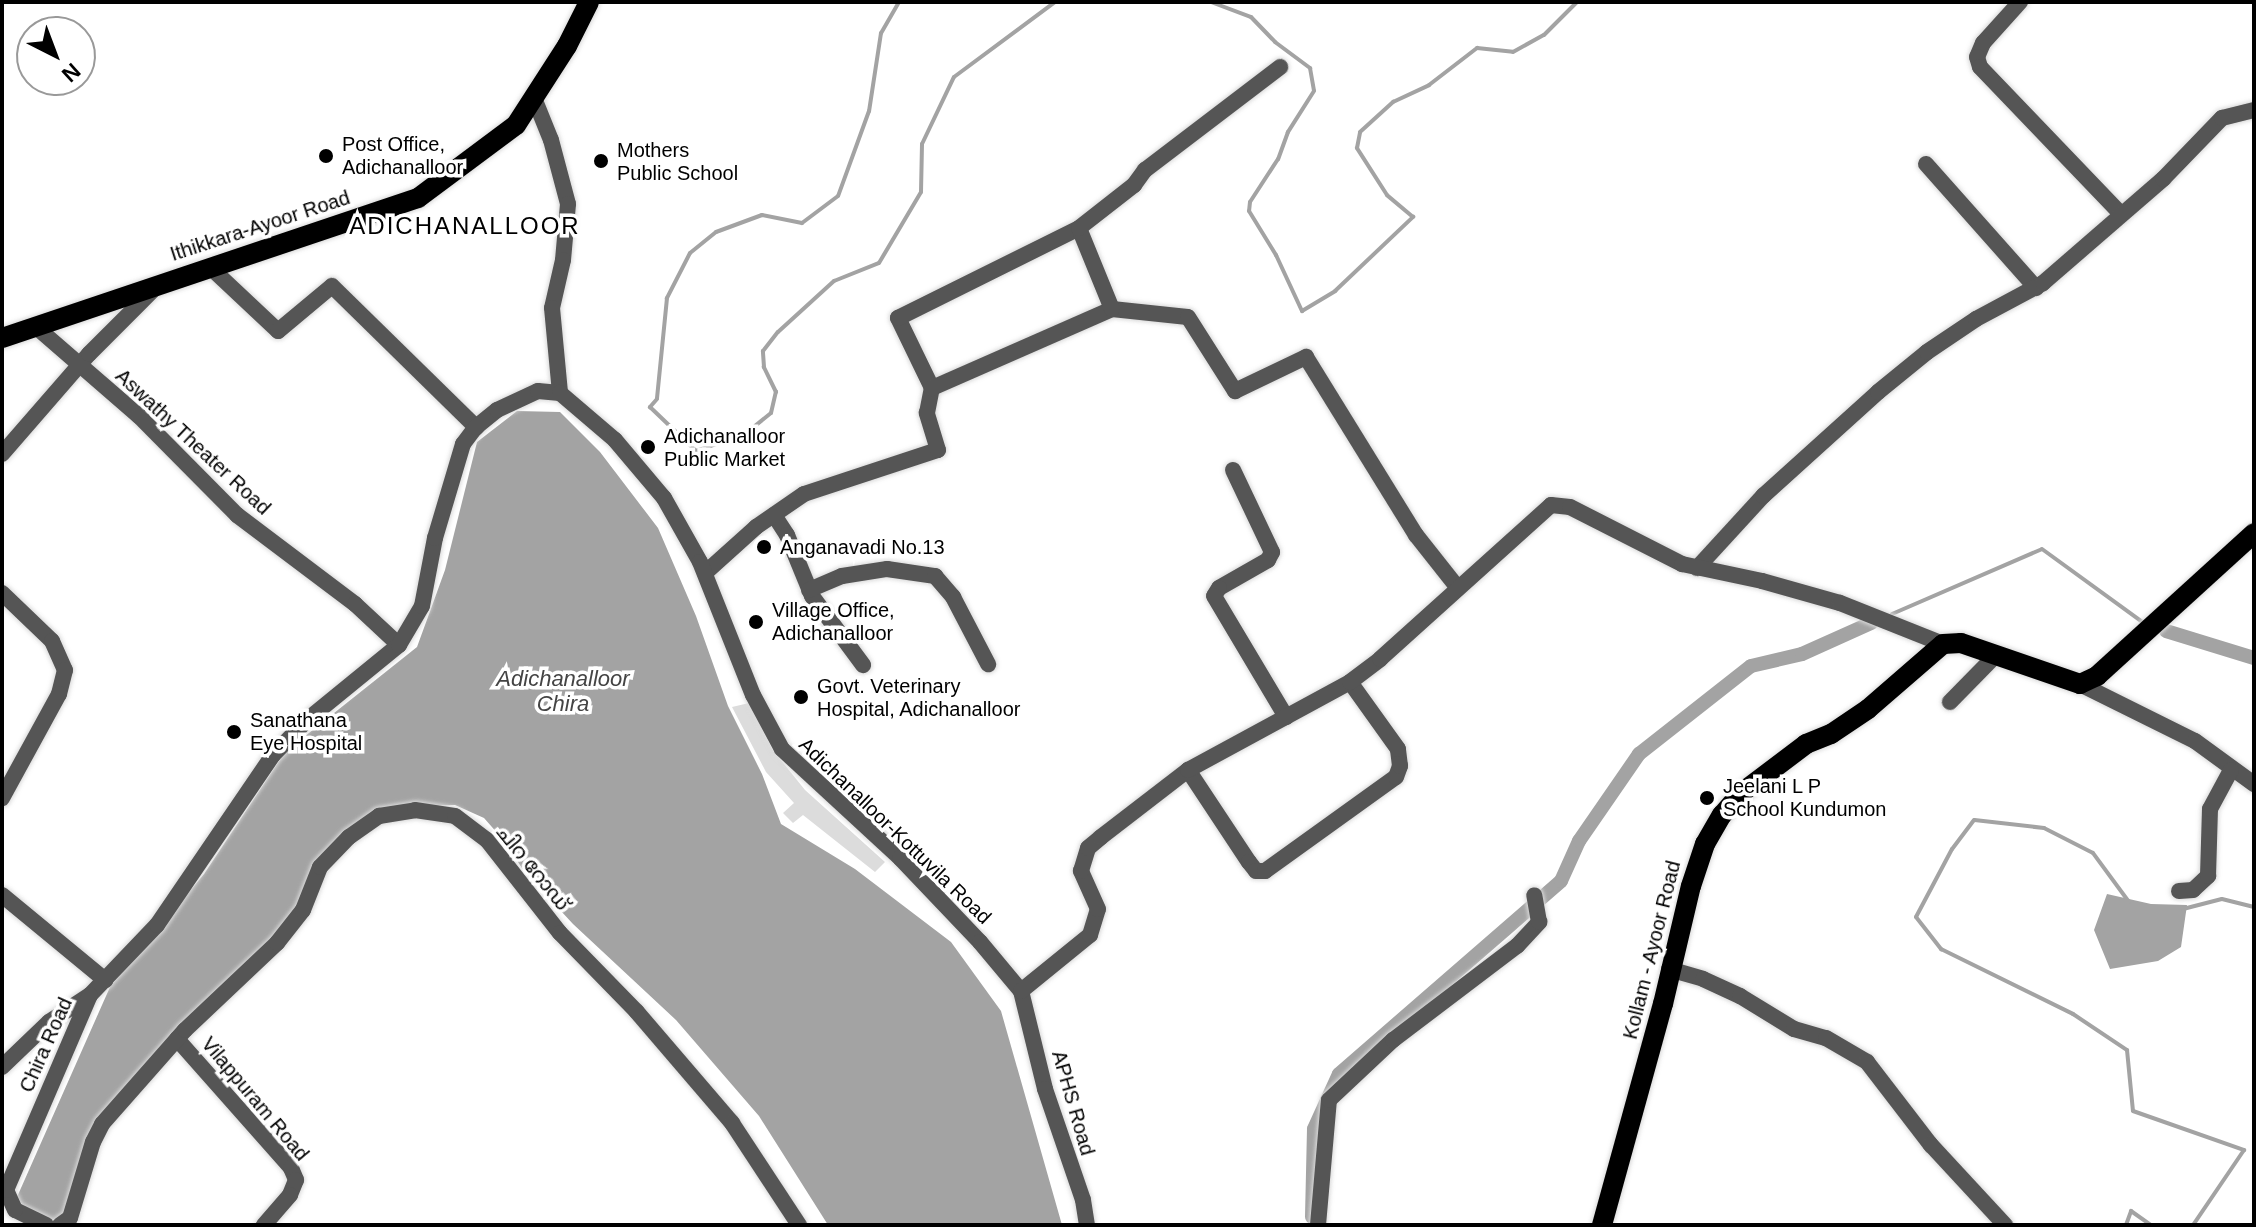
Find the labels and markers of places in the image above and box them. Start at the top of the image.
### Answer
place label: Post Office, Adichanalloor [342,132,463,179]
place label: Mothers Public School [617,138,738,185]
marker: Post Office, Adichanalloor [317,147,335,165]
marker: Mothers Public School [592,152,610,170]
place label: Adichanalloor Public Market [664,424,785,471]
marker: Adichanalloor Public Market [639,438,657,456]
place label: Anganavadi No.13 [780,535,945,559]
marker: Anganavadi No.13 [755,538,773,556]
place label: Village Office, Adichanalloor [772,598,895,645]
marker: Village Office, Adichanalloor [747,613,765,631]
place label: Govt. Veterinary Hospital, Adichanalloor [817,674,1022,721]
marker: Govt. Veterinary Hospital, Adichanalloor [792,688,810,706]
place label: Sanathana Eye Hospital [250,708,362,755]
marker: Sanathana Eye Hospital [225,723,243,741]
place label: Jeelani L P School Kundumon [1723,774,1886,821]
marker: Jeelani L P School Kundumon [1698,789,1716,807]

